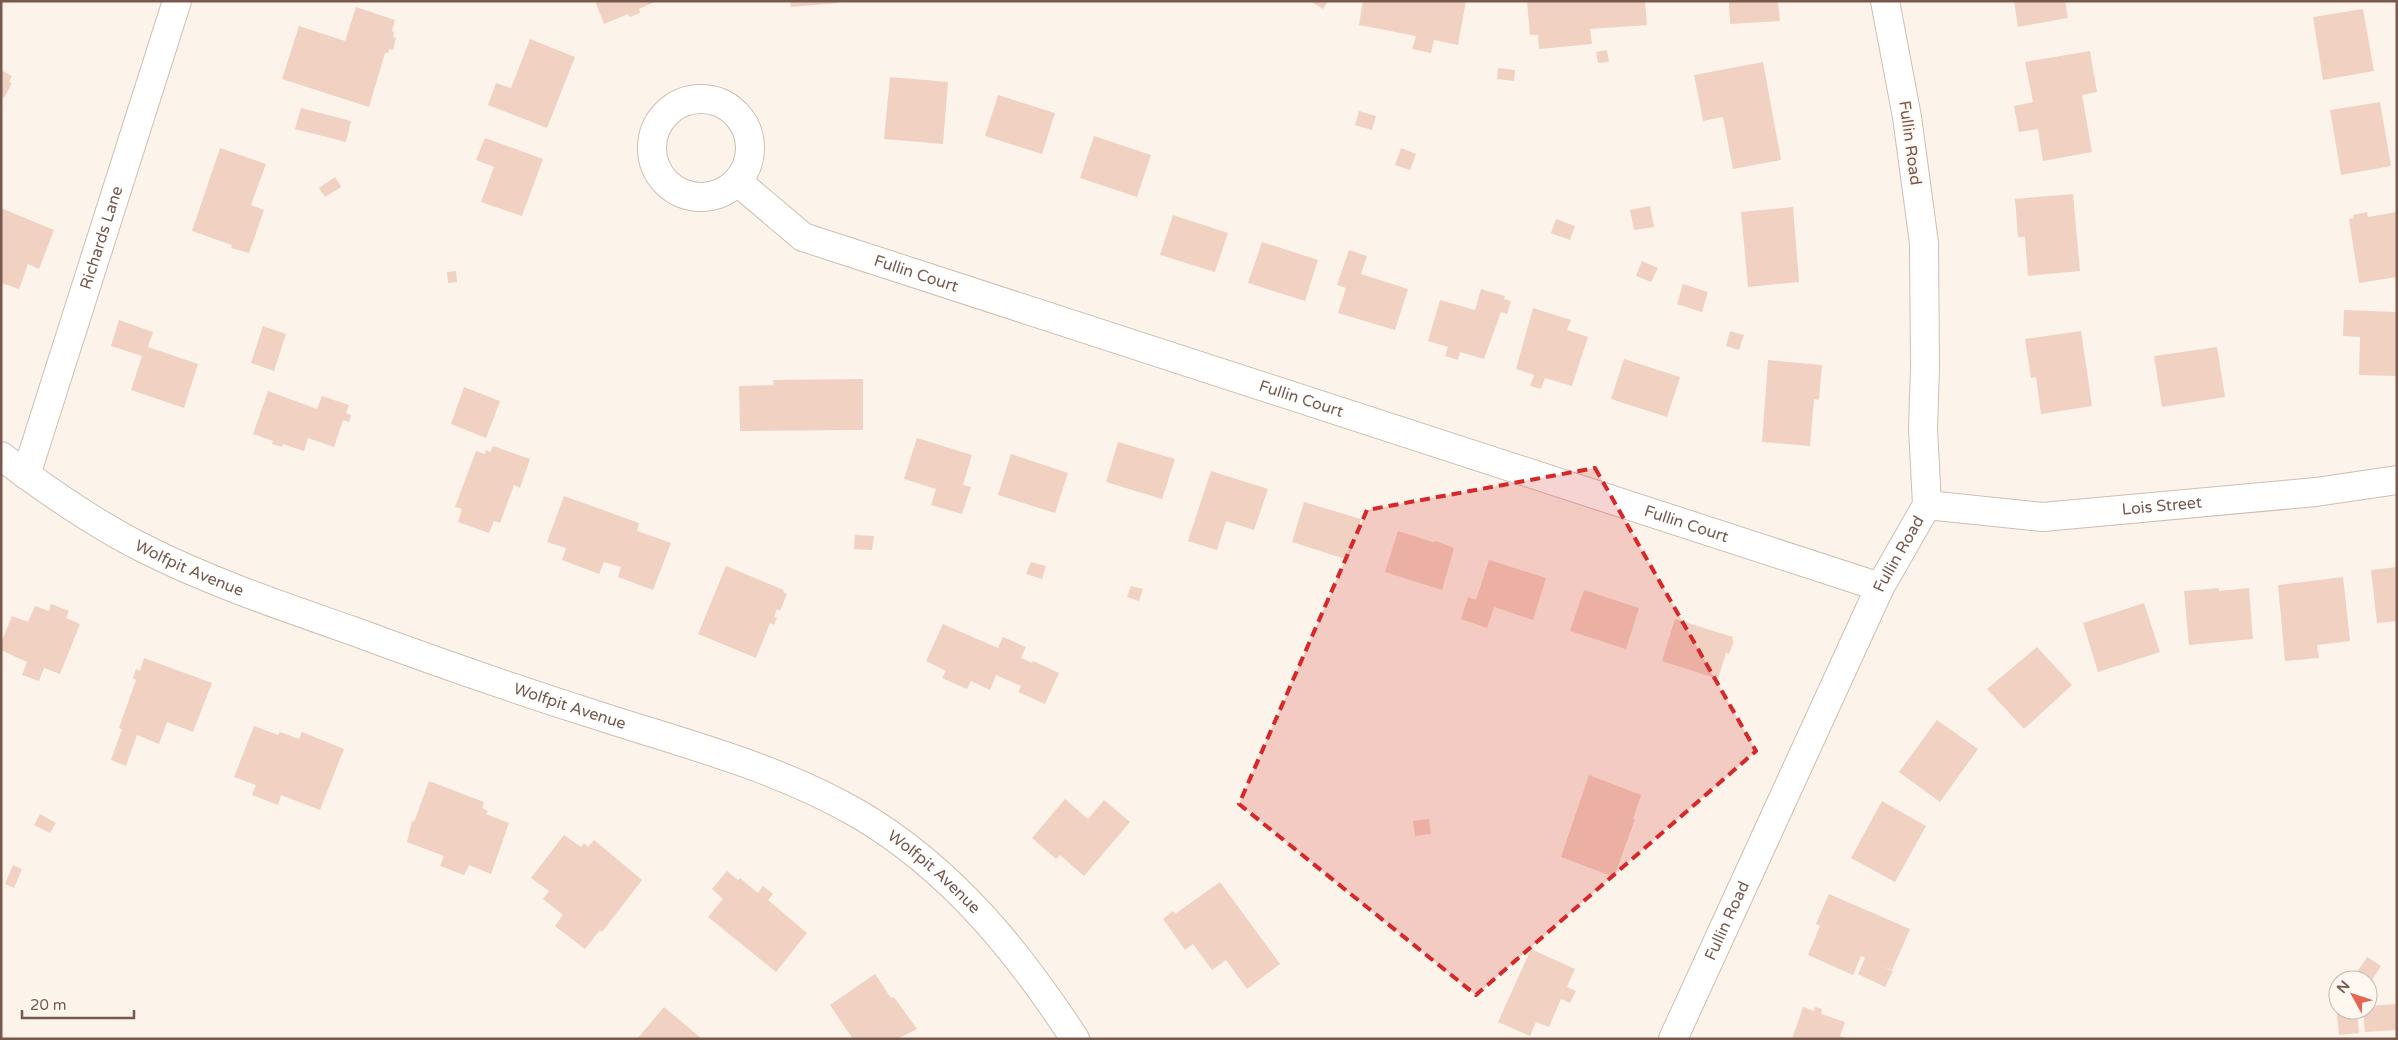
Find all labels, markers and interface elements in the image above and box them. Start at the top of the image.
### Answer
street label: Fullin Road [1894,100,1926,186]
street label: Richards Lane [76,183,127,292]
street label: Fullin Court [871,251,961,297]
street label: Fullin Court [1257,376,1346,422]
street label: Lois Street [2121,492,2203,520]
street label: Fullin Court [1642,501,1731,547]
street label: Fullin Road [1869,512,1929,595]
street label: Wolfpit Avenue [131,536,247,601]
street label: Wolfpit Avenue [511,679,628,734]
street label: Wolfpit Avenue [884,826,985,918]
street label: Fullin Road [1700,878,1754,964]
north arrow [2328,970,2378,1020]
text: N [2333,977,2354,997]
scale bar [22,988,135,1020]
text: 20 m [30,996,67,1014]

